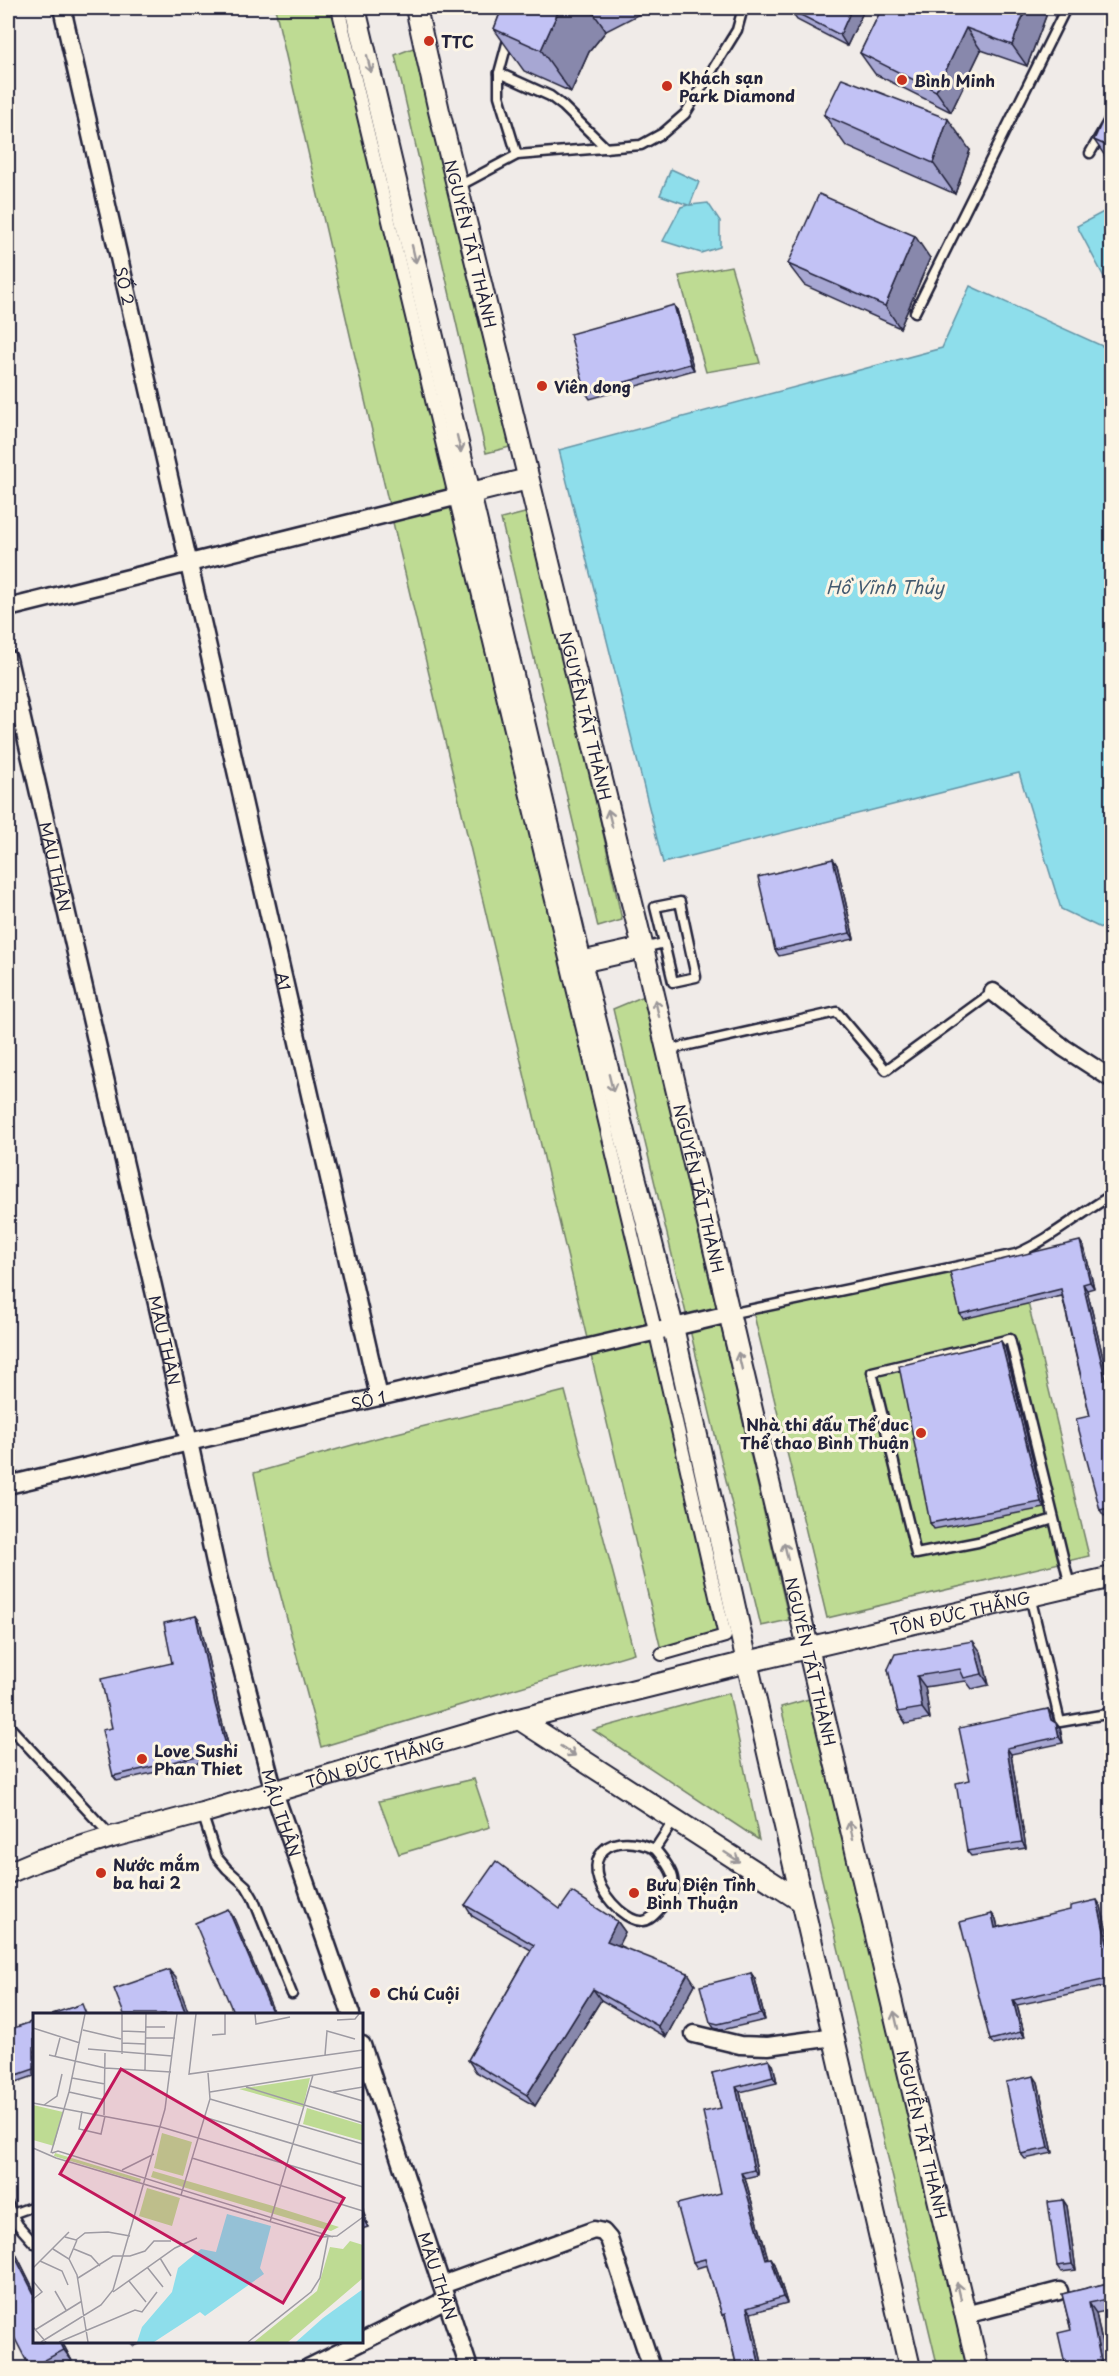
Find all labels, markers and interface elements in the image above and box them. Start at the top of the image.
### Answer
place label: TTC [441,29,474,53]
marker: TTC [422,34,436,48]
one-way arrow [363,55,375,74]
place label: Khách sạn Park Diamond [679,65,795,107]
place label: Bình Minh [914,68,995,92]
marker: Bình Minh [895,73,909,87]
marker: Khách sạn Park Diamond [660,79,674,93]
street label: NGUYỄN TẤT THÀNH [439,157,503,330]
one-way arrow [408,244,420,263]
street label: SỐ 2 [109,264,141,308]
place label: Viên dong [554,374,631,398]
marker: Viên dong [535,379,549,393]
one-way arrow [453,434,465,453]
water label: Hồ Vĩnh Thủy [826,573,946,600]
street label: NGUYỄN TẤT THÀNH [554,629,618,802]
one-way arrow [604,809,616,828]
street label: MẬU THÂN [34,819,78,914]
street label: A1 [270,970,298,992]
one-way arrow [651,998,662,1018]
one-way arrow [606,1073,618,1092]
street label: NGUYỄN TẤT THÀNH [668,1102,731,1275]
street label: MẬU THÂN [143,1293,187,1387]
one-way arrow [734,1352,746,1371]
street label: SỐ 1 [348,1384,388,1415]
place label: Nhà thi đấu Thể dục Thể thao Bình Thuận [740,1412,909,1454]
marker: Nhà thi đấu Thể dục Thể thao Bình Thuận [914,1426,928,1440]
one-way arrow [779,1541,791,1560]
street label: NGUYỄN TẤT THÀNH [780,1575,843,1748]
street label: TÔN ĐỨC THẮNG [888,1584,1033,1640]
street label: TÔN ĐỨC THẮNG [303,1730,448,1794]
place label: Love Sushi Phan Thiet [154,1738,243,1780]
one-way arrow [559,1745,576,1757]
marker: Love Sushi Phan Thiet [135,1752,149,1766]
street label: MẬU THÂN [256,1766,308,1860]
one-way arrow [845,1820,857,1839]
one-way arrow [723,1851,740,1863]
place label: Nước mắm ba hai 2 [113,1852,200,1894]
marker: Nước mắm ba hai 2 [94,1866,108,1880]
place label: Bưu Điện Tỉnh Bình Thuận [646,1872,756,1914]
marker: Bưu Điện Tỉnh Bình Thuận [627,1886,641,1900]
place label: Chú Cuội [387,1981,459,2005]
marker: Chú Cuội [368,1986,382,2000]
one-way arrow [889,2010,901,2029]
inset map [33,2013,363,2343]
street label: NGUYỄN TẤT THÀNH [891,2048,954,2221]
street label: MẬU THÂN [413,2229,464,2323]
one-way arrow [953,2282,965,2301]

